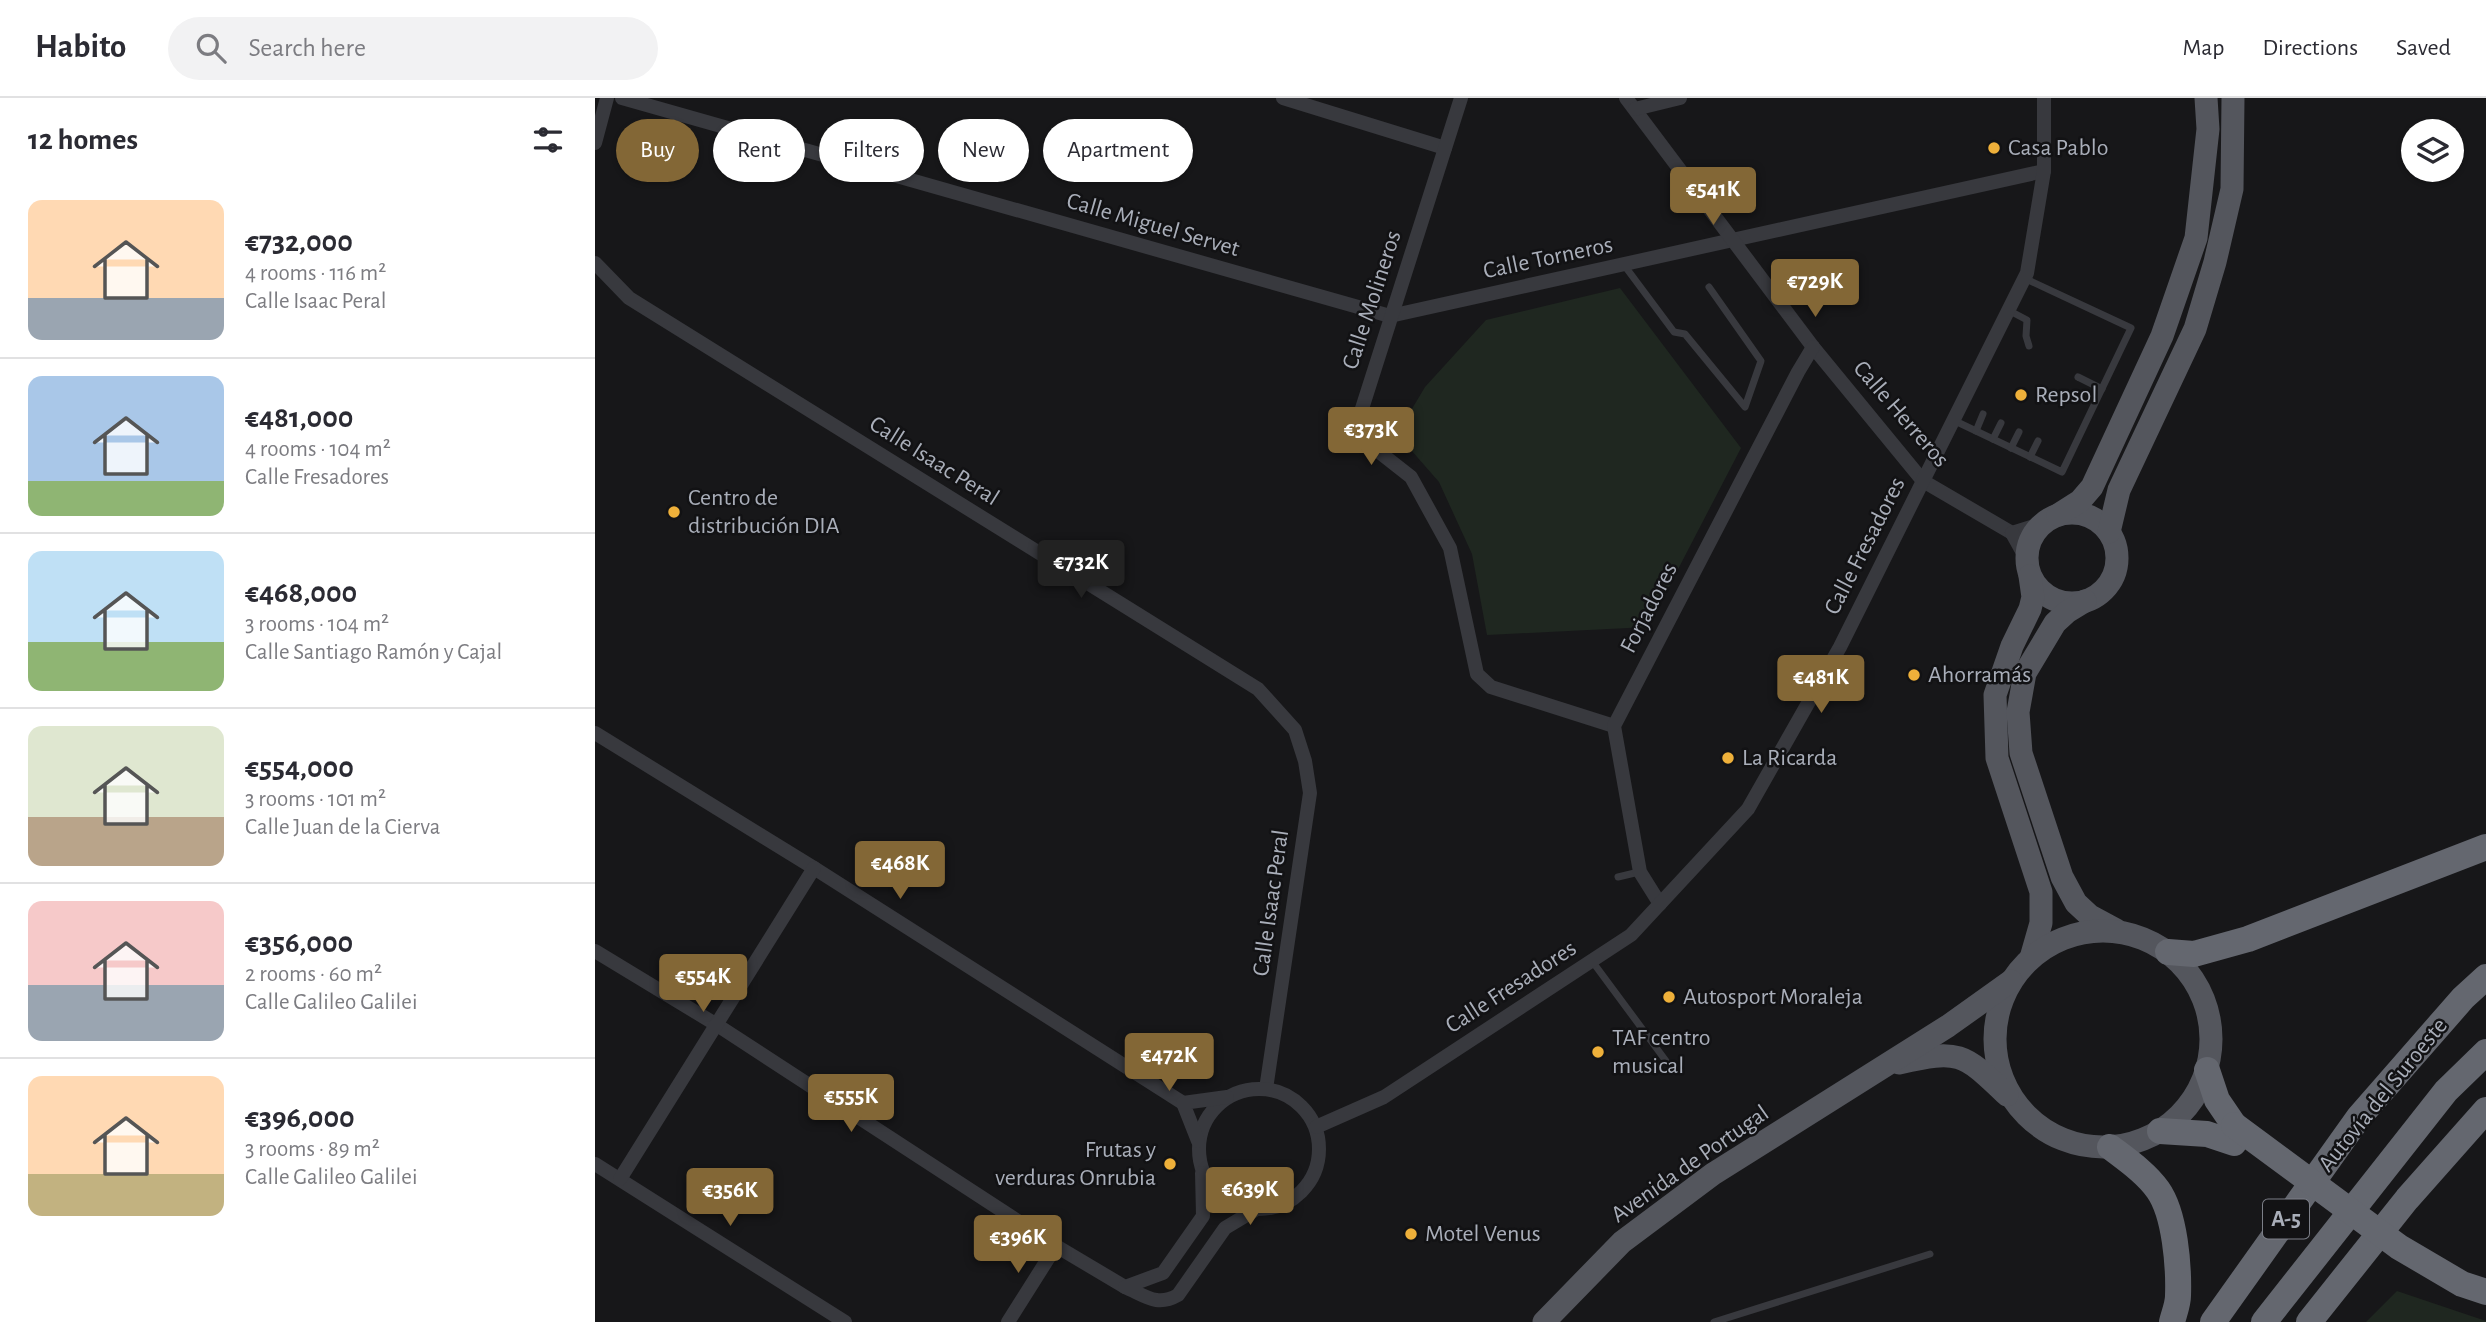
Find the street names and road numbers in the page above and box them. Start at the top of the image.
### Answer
street label: Calle Miguel Servet [1064,189,1242,261]
street label: Calle Molineros [1338,228,1406,372]
street label: Calle Torneros [1481,233,1615,283]
street label: Calle Herreros [1849,356,1953,472]
street label: Calle Isaac Peral [865,412,1003,510]
street label: Calle Fresadores [1820,474,1910,618]
street label: Forjadores [1616,559,1682,657]
street label: Calle Isaac Peral [1249,828,1293,978]
street label: Calle Fresadores [1441,936,1581,1038]
street label: Autovía del Suroeste [2314,1014,2452,1176]
street label: Avenida de Portugal [1607,1101,1773,1227]
road number: A-5 [2263,1200,2309,1238]

